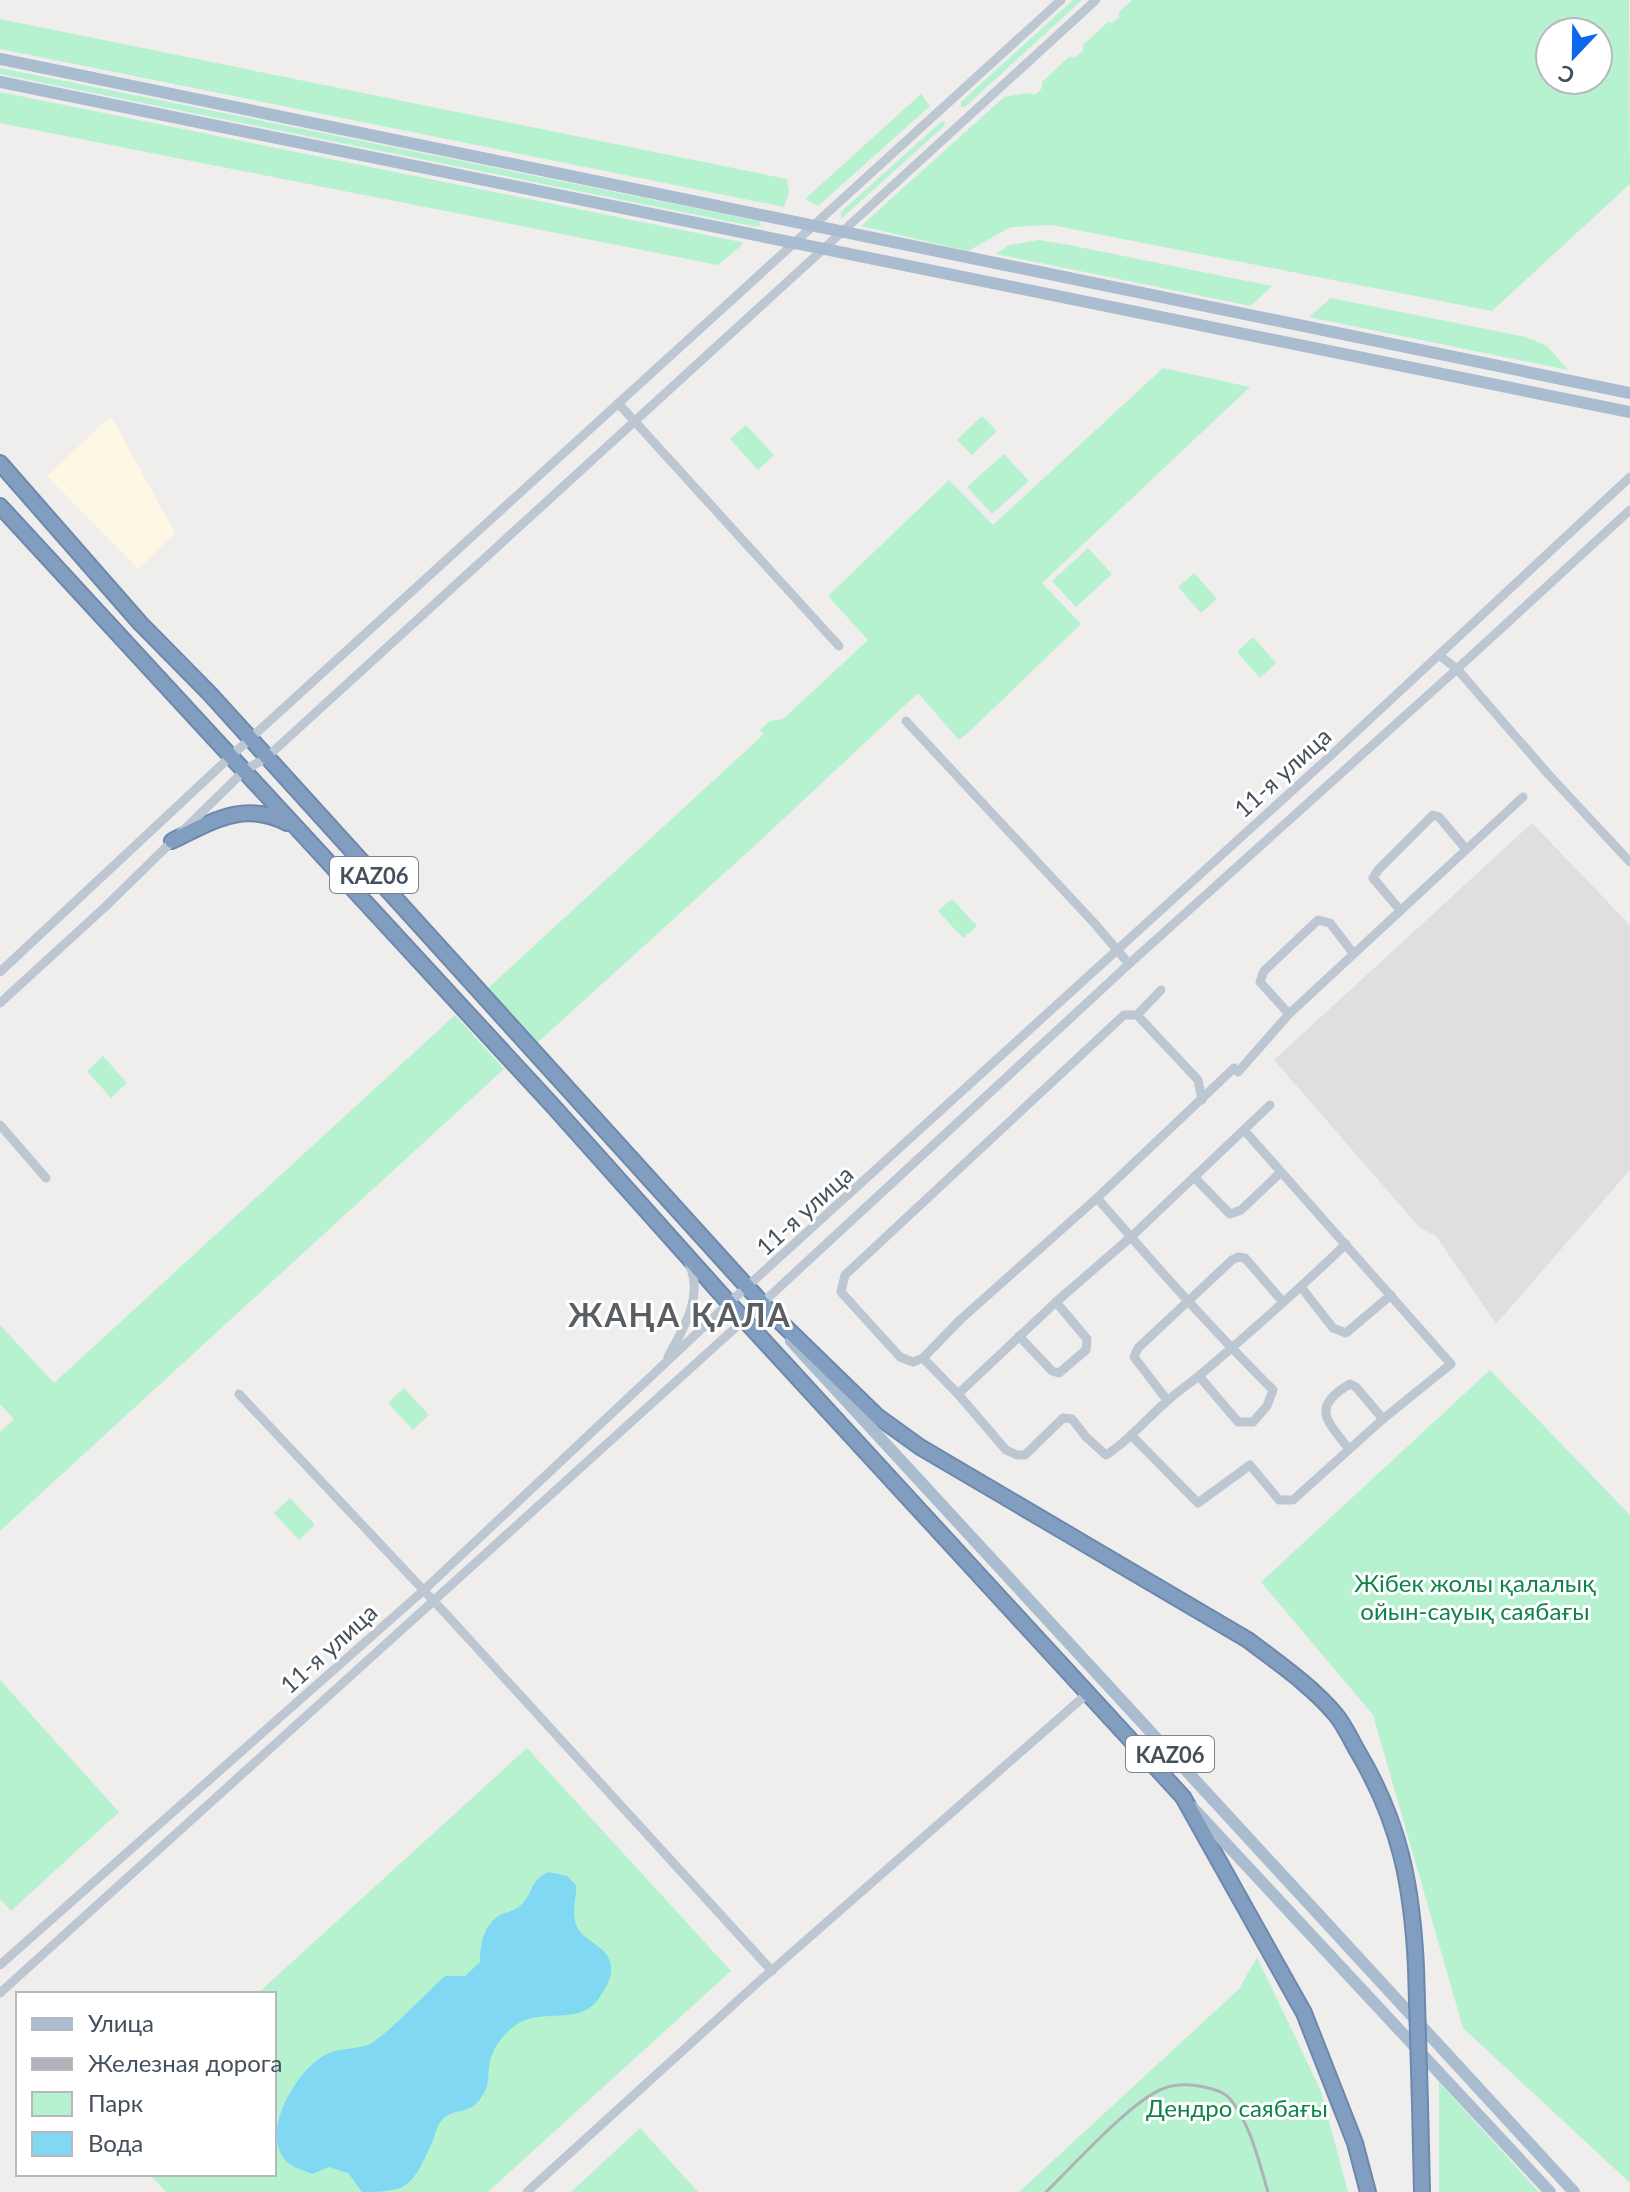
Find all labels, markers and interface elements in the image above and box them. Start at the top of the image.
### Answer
north arrow [1534,16,1614,96]
text: С [1554,60,1578,90]
street label: 11-я улица [1228,721,1336,823]
road number: KАZ06 [330,857,418,893]
street label: 11-я улица [750,1159,858,1261]
district label: ЖАҢА ҚАЛА [568,1295,792,1334]
park label: Жібек жолы қалалық ойын-сауық саябағы [1354,1568,1596,1625]
street label: 11-я улица [274,1597,382,1699]
road number: KАZ06 [1126,1736,1214,1772]
legend [16,1992,276,2176]
text: Улица [88,2008,154,2037]
text: Железная дорога [88,2048,283,2077]
text: Парк [88,2088,144,2117]
park label: Дендро саябағы [1146,2093,1328,2122]
text: Вода [88,2128,143,2157]

